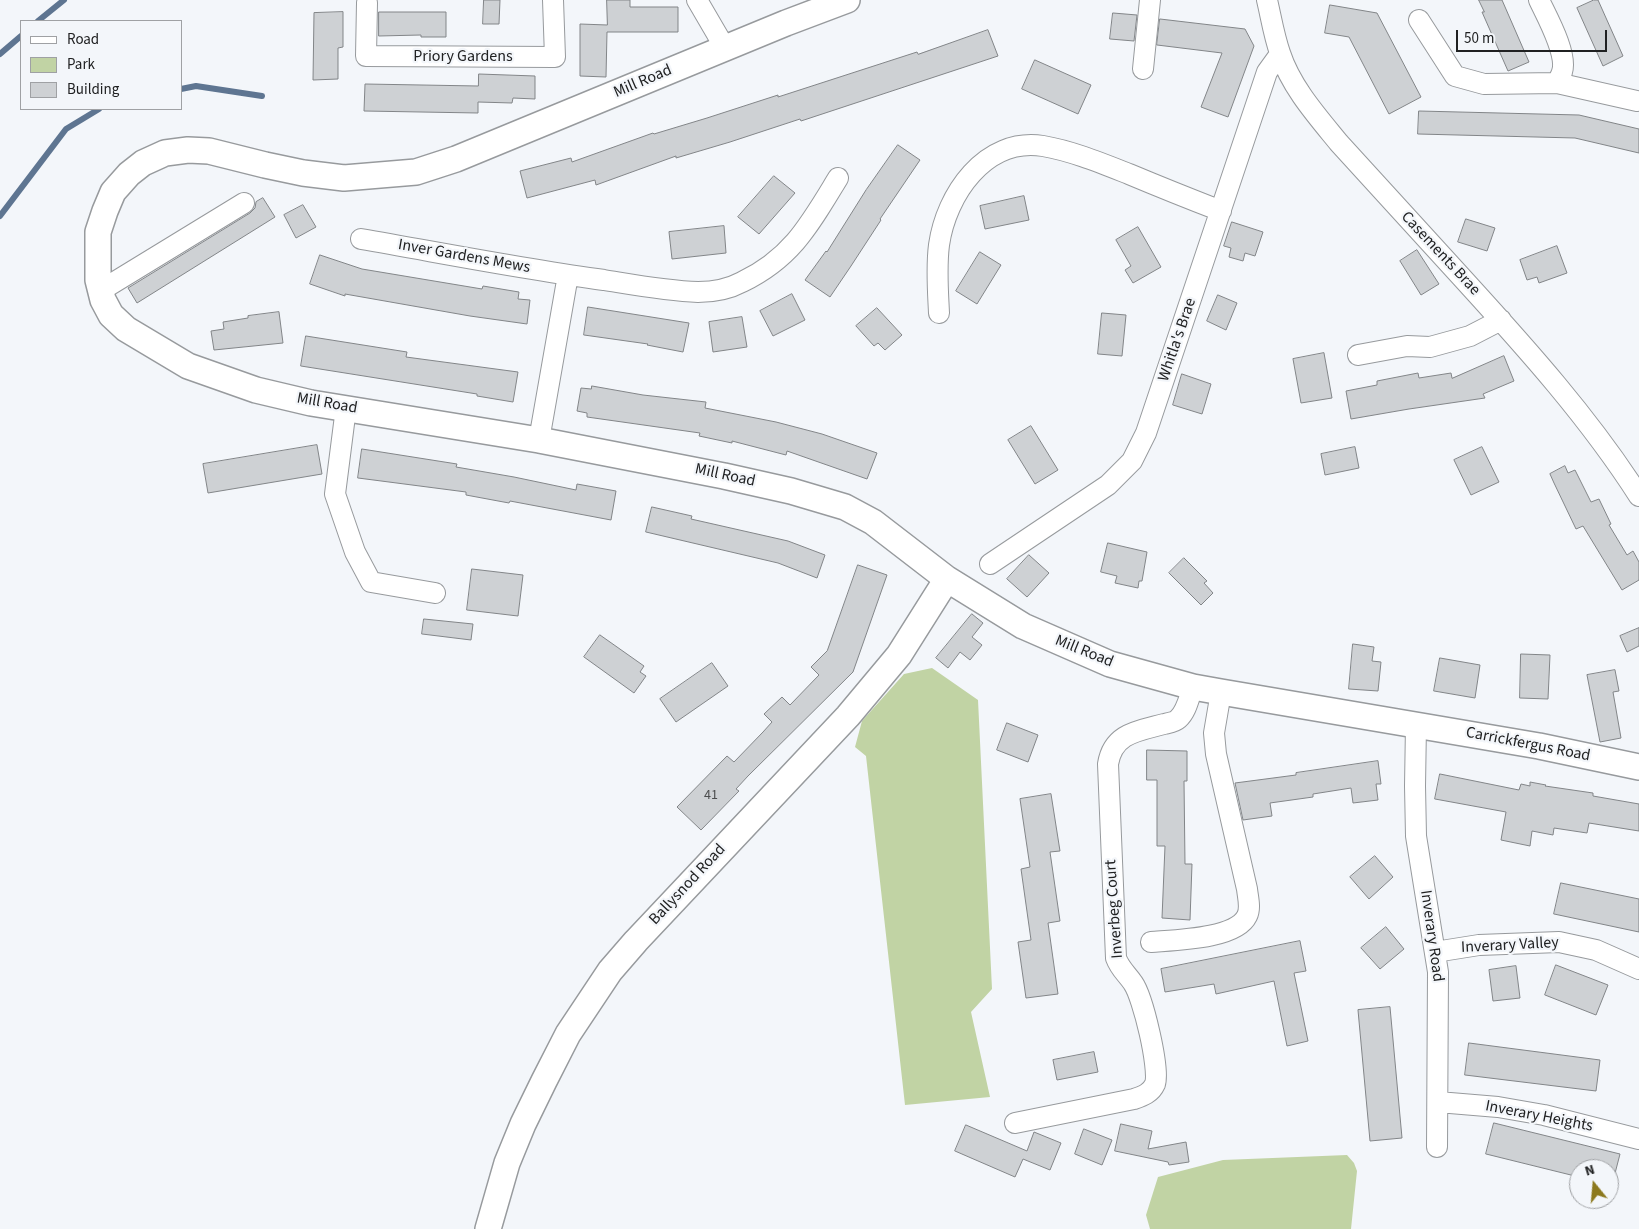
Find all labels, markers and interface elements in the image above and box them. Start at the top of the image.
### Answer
legend [20,20,182,110]
scale bar [1459,20,1610,52]
text: 50 m [1464,28,1494,49]
text: Road [67,29,99,50]
street label: Priory Gardens [413,47,513,67]
text: Park [67,54,95,75]
street label: Mill Road [611,61,675,103]
text: Building [67,79,119,100]
street label: Casements Brae [1396,208,1484,300]
street label: Inver Gardens Mews [396,236,532,278]
street label: Whitla's Brae [1155,296,1201,384]
street label: Mill Road [295,389,359,419]
street label: Mill Road [693,460,757,492]
street label: Mill Road [1052,632,1116,672]
street label: Carrickfergus Road [1464,724,1592,766]
house number: 41 [704,788,718,804]
street label: Ballysnod Road [646,841,730,929]
street label: Inverbeg Court [1102,859,1128,959]
street label: Inverary Road [1415,889,1447,983]
street label: Inverary Valley [1461,934,1559,958]
street label: Inverary Heights [1484,1097,1594,1137]
north arrow [1569,1159,1619,1209]
text: N [1583,1160,1597,1182]

